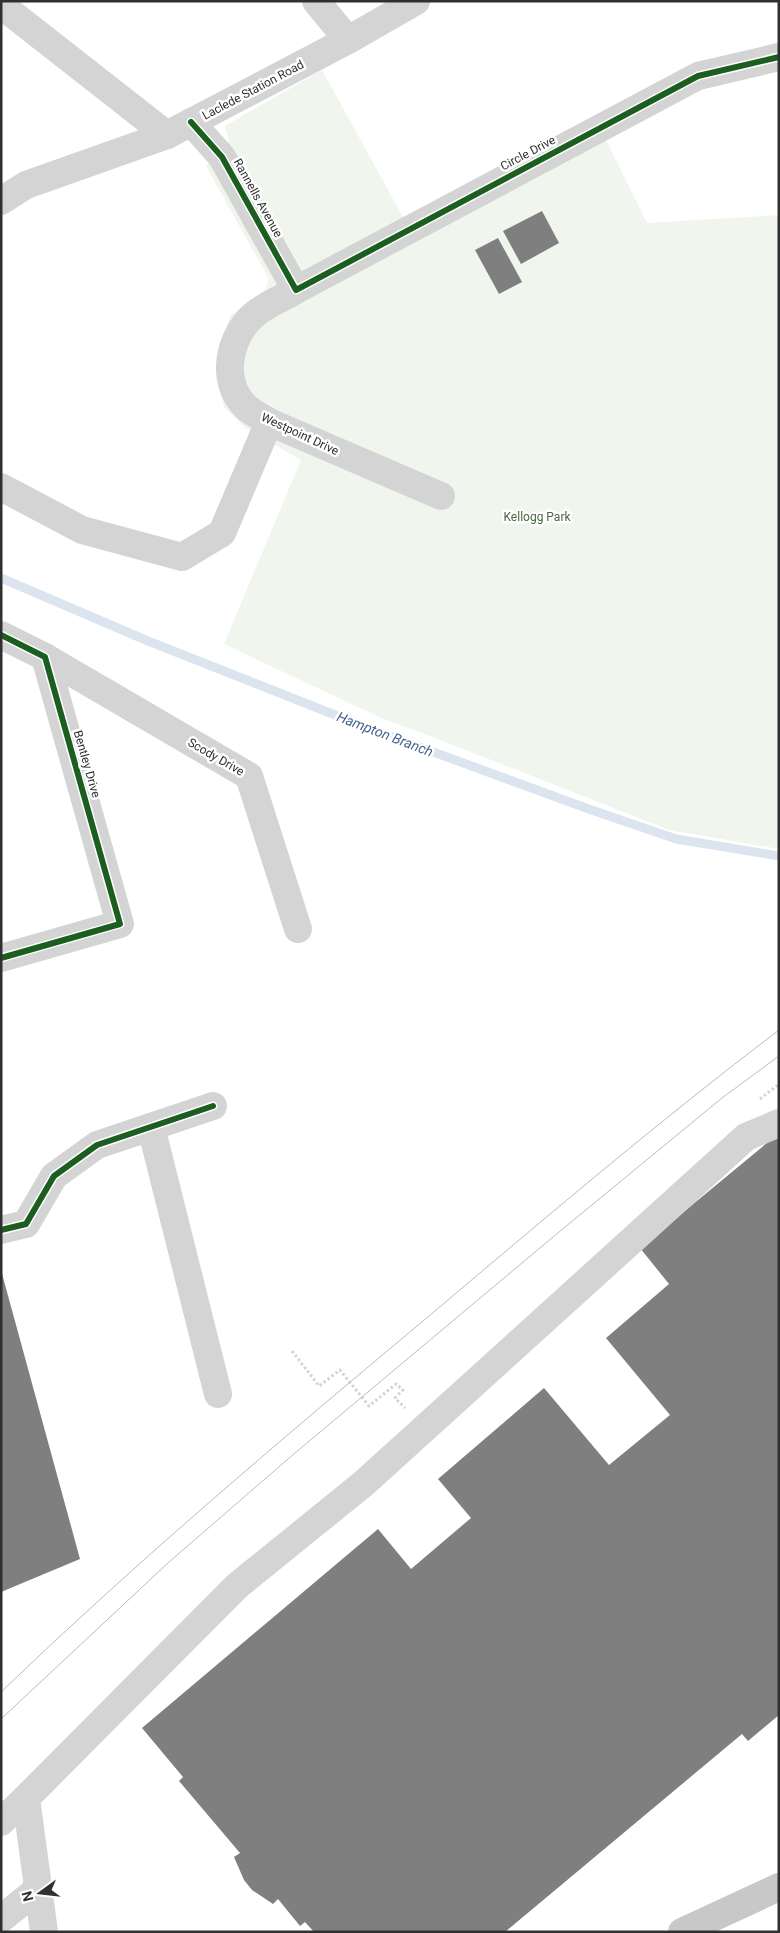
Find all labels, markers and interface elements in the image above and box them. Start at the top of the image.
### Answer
street label: Laclede Station Road [200,57,306,123]
street label: Circle Drive [498,133,558,173]
street label: Rannells Avenue [231,156,285,240]
street label: Westpoint Drive [259,410,341,458]
park label: Kellogg Park [503,510,571,524]
water label: Hampton Branch [335,708,435,760]
street label: Bentley Drive [71,729,103,799]
street label: Scody Drive [185,735,247,779]
north arrow [15,1868,65,1918]
text: N [18,1890,36,1903]

